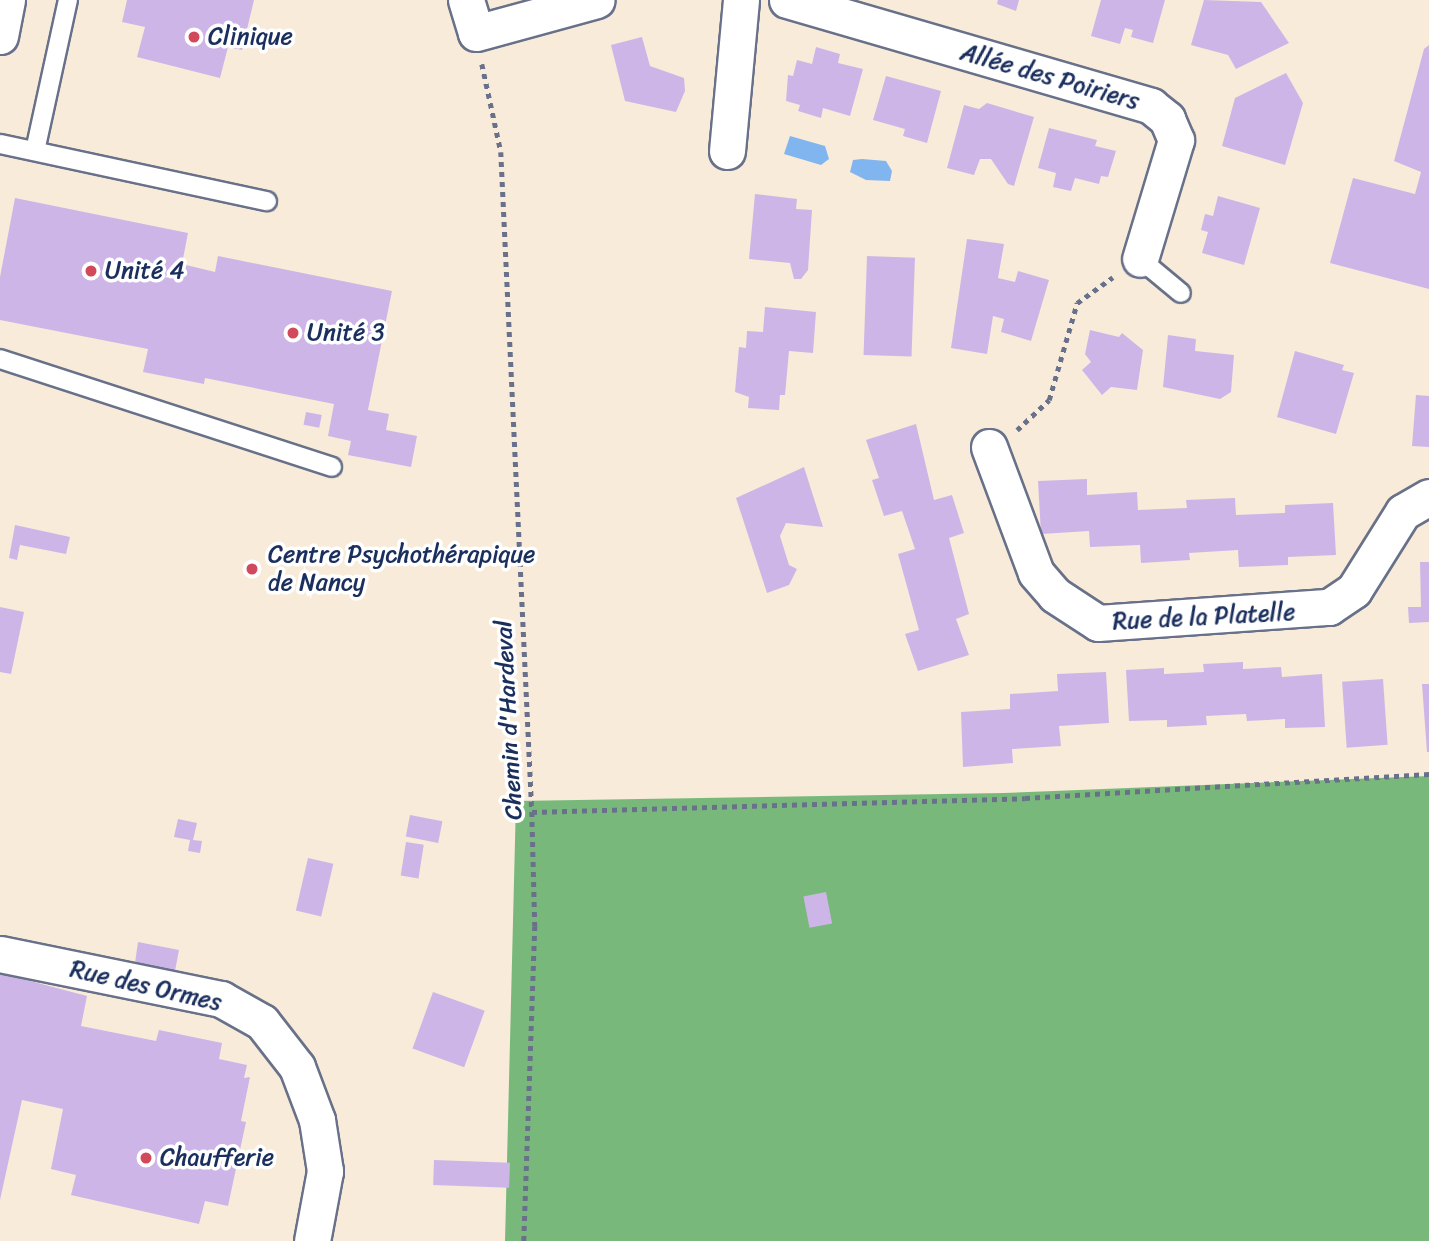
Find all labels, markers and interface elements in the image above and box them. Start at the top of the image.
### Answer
place label: Clinique [208,23,293,51]
marker: Clinique [186,29,202,45]
street label: Allée des Poiriers [957,38,1143,116]
place label: Unité 4 [105,257,185,285]
marker: Unité 4 [83,263,99,279]
place label: Unité 3 [307,319,385,347]
marker: Unité 3 [285,325,301,341]
place label: Centre Psychothérapique de Nancy [268,541,535,597]
marker: Centre Psychothérapique de Nancy [242,559,262,579]
street label: Rue de la Platelle [1111,598,1297,636]
street label: Chemin d'Hardeval [489,619,529,821]
street label: Rue des Ormes [68,955,224,1017]
place label: Chaufferie [160,1144,274,1172]
marker: Chaufferie [138,1150,154,1166]

